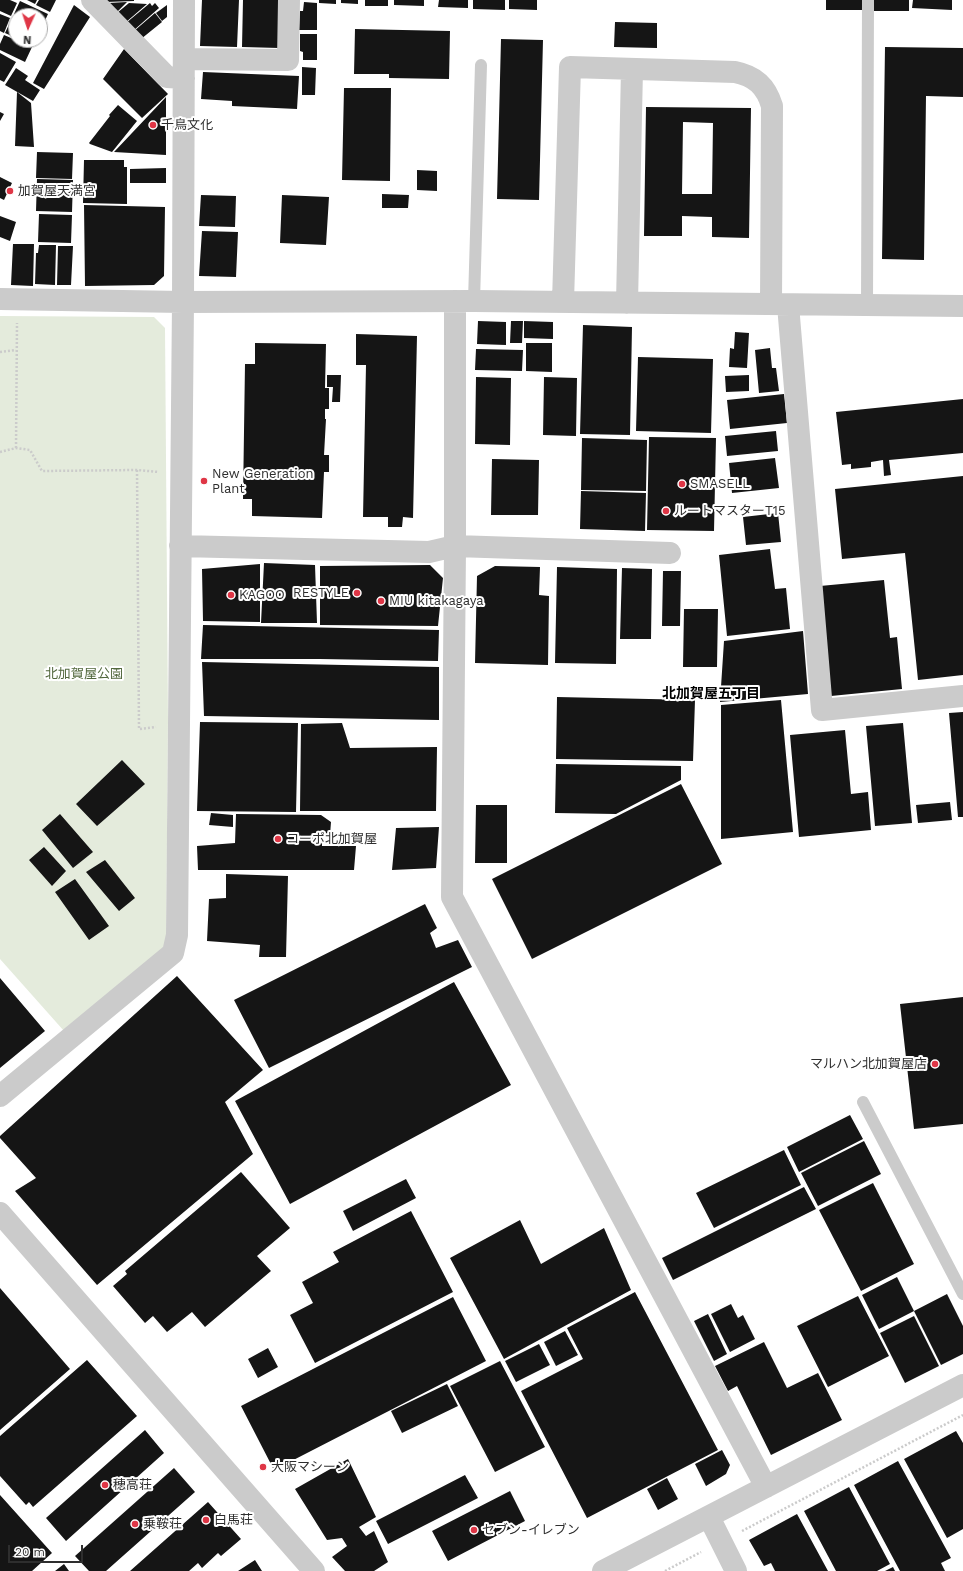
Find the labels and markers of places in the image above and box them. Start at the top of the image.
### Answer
place label: 千鳥文化 [161,117,213,133]
marker: 千鳥文化 [148,120,158,130]
place label: 加賀屋天満宮 [18,183,96,199]
marker: 加賀屋天満宮 [5,186,15,196]
place label: New Generation Plant [212,466,314,497]
marker: New Generation Plant [199,476,209,486]
place label: SMASELL [690,476,750,492]
marker: SMASELL [677,479,687,489]
place label: ルートマスターT15 [674,503,785,519]
marker: ルートマスターT15 [661,506,671,516]
place label: RESTYLE [293,585,349,601]
place label: KAGOO [239,587,285,603]
marker: RESTYLE [352,588,362,598]
marker: KAGOO [226,590,236,600]
place label: MIU kitakagaya [389,593,484,609]
marker: MIU kitakagaya [376,596,386,606]
place label: コーポ北加賀屋 [286,831,377,847]
marker: コーポ北加賀屋 [273,834,283,844]
place label: マルハン北加賀屋店 [810,1056,927,1072]
marker: マルハン北加賀屋店 [930,1059,940,1069]
place label: 大阪マシーン [271,1459,349,1475]
marker: 大阪マシーン [258,1462,268,1472]
place label: 穂高荘 [113,1477,152,1493]
marker: 穂高荘 [100,1480,110,1490]
place label: 白馬荘 [214,1512,253,1528]
marker: 白馬荘 [201,1515,211,1525]
place label: 乗鞍荘 [143,1516,182,1532]
marker: 乗鞍荘 [130,1519,140,1529]
place label: セブン-イレブン [482,1522,580,1538]
marker: セブン-イレブン [469,1525,479,1535]

